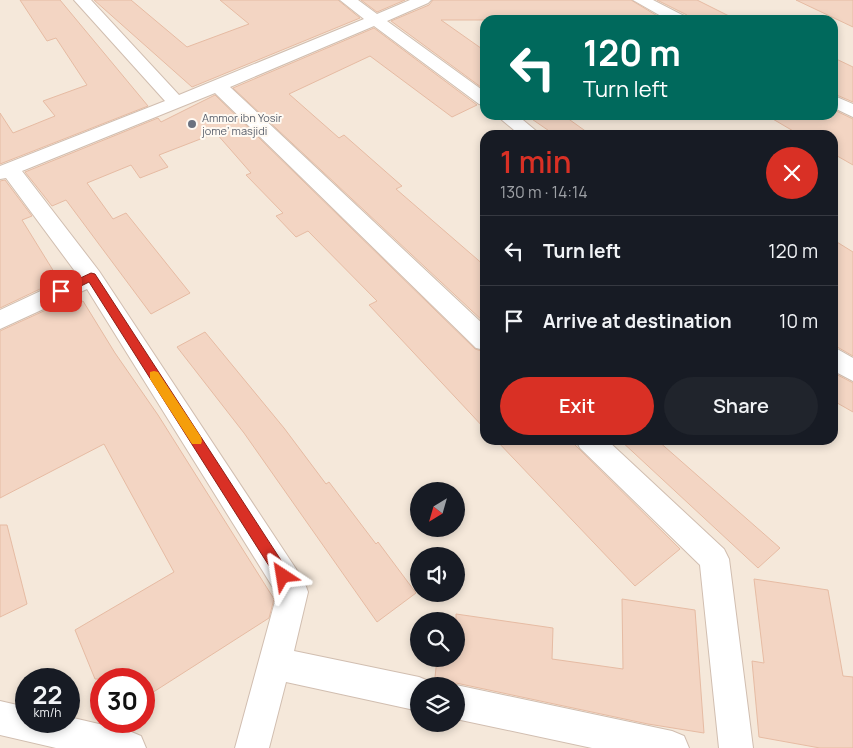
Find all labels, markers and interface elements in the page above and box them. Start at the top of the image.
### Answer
text: 120 m [583,29,681,77]
icon: left [500,35,565,100]
text: Turn left [583,74,668,104]
place label: Ammor ibn Yosir jome’ masjidi [201,110,282,138]
marker: Ammor ibn Yosir jome’ masjidi [186,118,198,130]
text: 1 min [500,141,572,182]
button: close [766,147,818,199]
text: 130 m · 14:14 [500,181,588,203]
icon: left [500,237,528,265]
text: Turn left [543,238,621,264]
text: 120 m [768,238,818,264]
pin [40,270,82,312]
icon: arrive [47,277,75,305]
icon: arrive [500,307,528,335]
text: Arrive at destination [543,308,732,334]
text: 10 m [779,308,818,334]
button: Exit [500,377,654,435]
button: Share [664,377,818,435]
north arrow [410,482,465,538]
map controls [410,482,465,732]
button: sound [410,547,465,602]
position arrow [256,549,308,601]
button: search [410,612,465,667]
speed limit sign: 30 [90,668,155,733]
text: 22 [33,677,62,712]
button: layers [410,677,465,732]
text: km/h [34,704,61,721]

